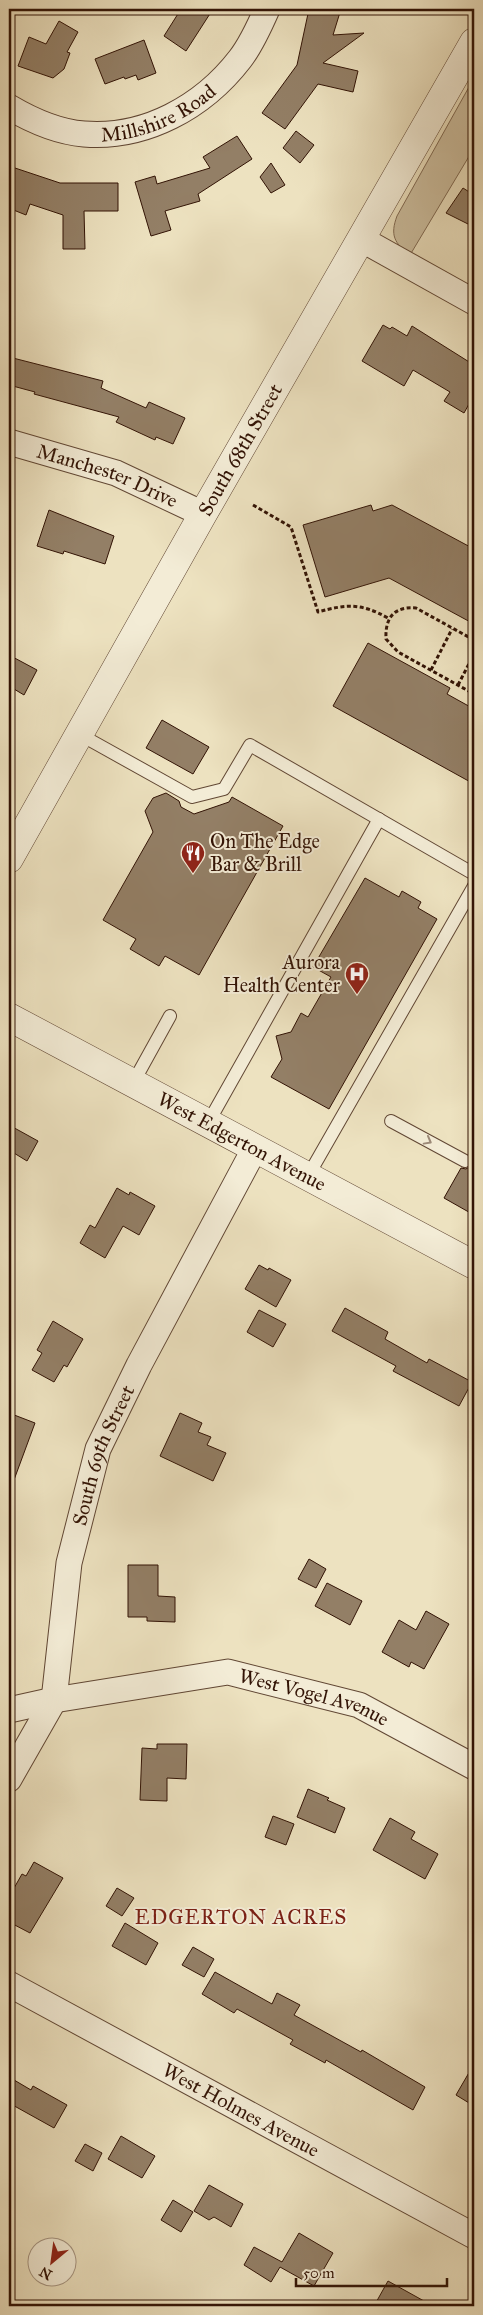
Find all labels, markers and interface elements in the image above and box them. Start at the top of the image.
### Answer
street label: Millshire Road [100,79,221,147]
street label: South 68th Street [193,379,287,520]
street label: Manchester Drive [34,439,182,512]
place label: On The Edge Bar & Brill [210,829,320,876]
restaurant icon: On The Edge Bar & Brill [180,840,206,874]
place label: Aurora Health Center [223,950,341,997]
hospital icon: Aurora Health Center [344,961,370,995]
street label: West Edgerton Avenue [154,1087,330,1196]
one-way arrow [423,1135,432,1145]
street label: South 69th Street [67,1381,139,1528]
street label: West Vogel Avenue [237,1663,393,1731]
district label: EDGERTON ACRES [135,1904,347,1930]
street label: West Holmes Avenue [159,2058,324,2162]
north arrow [28,2238,78,2288]
scale bar [296,2255,447,2287]
text: N [37,2263,55,2283]
text: 50 m [303,2264,335,2282]

